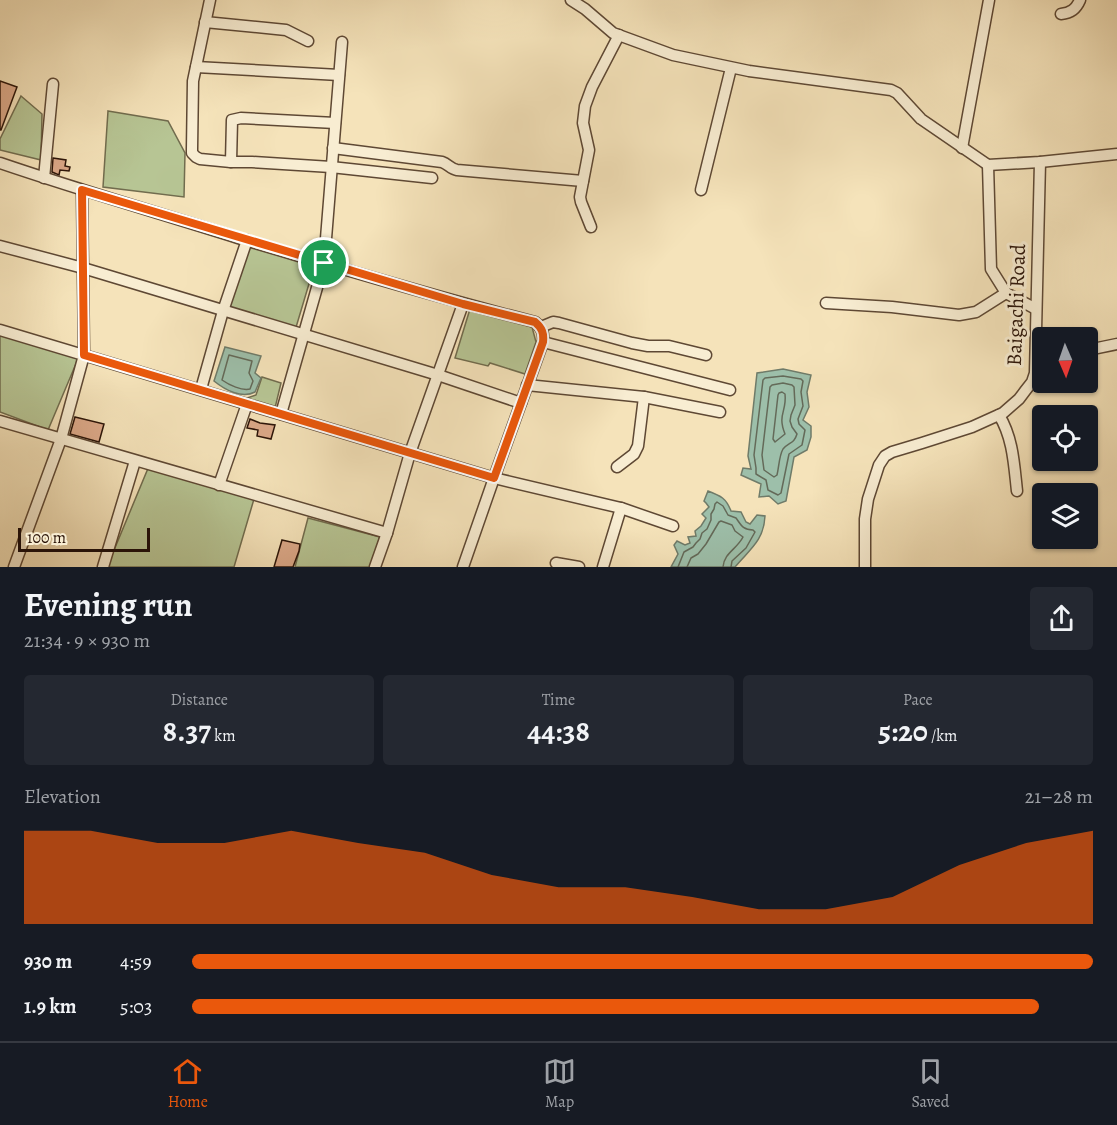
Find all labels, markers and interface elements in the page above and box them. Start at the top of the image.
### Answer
pin [298,237,349,288]
street label: Baigachi Road [1000,243,1032,367]
icon: arrive [307,246,340,279]
north arrow [1032,327,1098,393]
map controls [1032,327,1098,549]
button: locate [1032,405,1098,471]
button: layers [1032,483,1098,549]
scale bar [18,525,150,552]
text: 100 m [27,527,66,549]
text: Evening run [24,582,193,627]
button: share [1030,587,1093,650]
text: 21:34 · 9 × 930 m [24,627,150,654]
text: Distance [170,689,228,711]
text: Time [542,689,575,711]
text: Pace [903,689,933,711]
text: 8.37 [163,711,211,751]
text: 44:38 [527,711,590,751]
text: 5:20 [878,711,928,751]
text: km [211,725,236,747]
text: /km [928,725,957,747]
text: Elevation [24,783,101,810]
text: 21–28 m [1025,783,1093,810]
text: 930 m [24,948,72,975]
text: 4:59 [120,948,152,975]
text: 1.9 km [24,993,77,1020]
text: 5:03 [120,993,152,1020]
tab: Home [168,1055,208,1113]
tab: Map [543,1055,576,1113]
tab: Saved [911,1055,949,1113]

